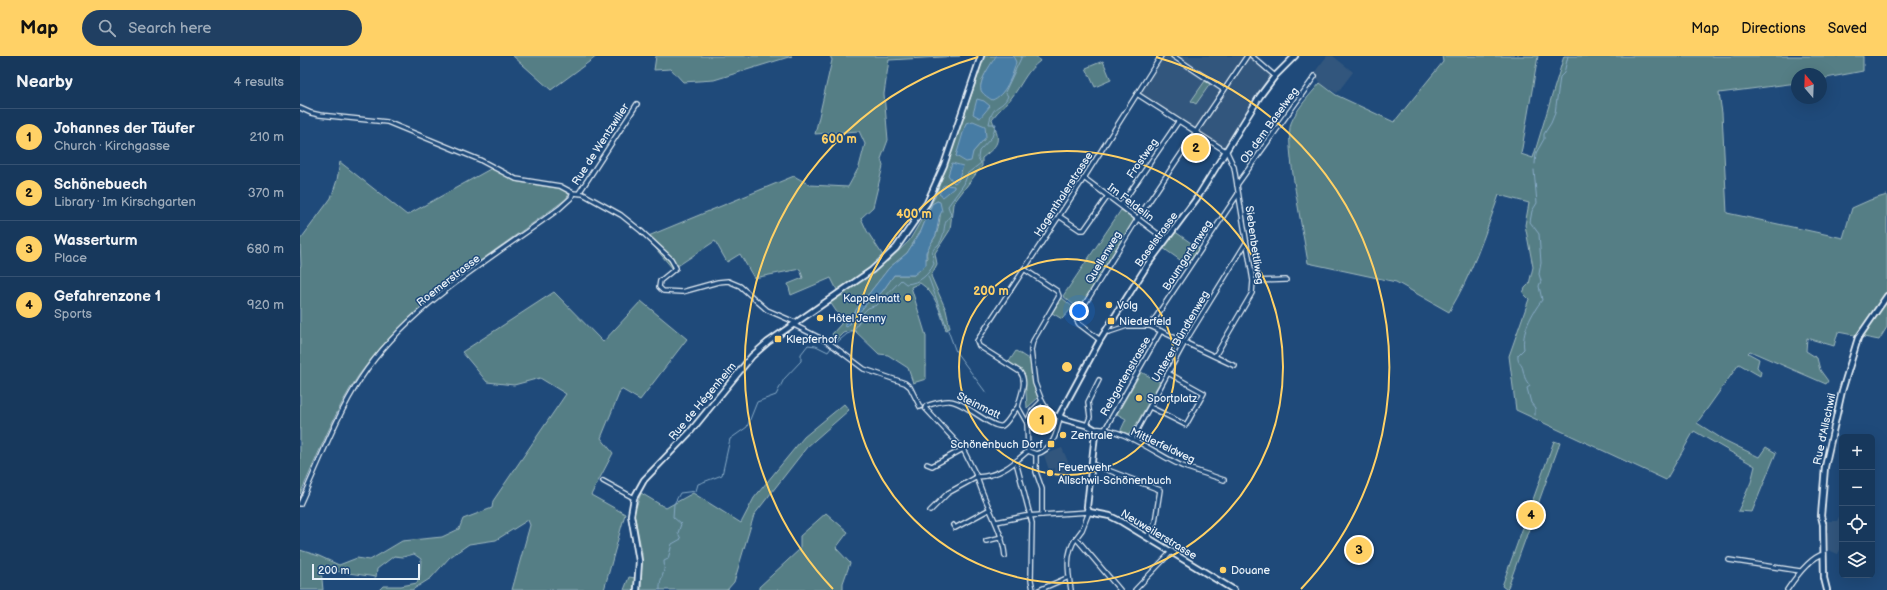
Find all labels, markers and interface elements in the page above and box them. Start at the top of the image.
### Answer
search box [82,10,362,46]
text: Map [20,17,58,40]
icon: search [96,17,118,39]
text: Search here [128,19,211,38]
text: Map [1691,20,1719,37]
text: Directions [1741,20,1806,37]
text: Saved [1828,20,1867,37]
north arrow [1791,68,1827,104]
text: Nearby [16,72,73,92]
text: 4 results [234,74,284,90]
street label: Ob dem Baselweg [1237,85,1301,166]
street label: Rue de Wentzwiller [569,100,632,188]
text: Johannes der Täufer [54,119,195,138]
text: 1 [26,129,32,145]
text: 210 m [250,129,284,145]
text: 600 m [821,132,857,147]
pin: 2 [1183,133,1209,163]
street label: Frostweg [1124,136,1161,181]
text: Church · Kirchgasse [54,138,170,154]
street label: Hagenthalerstrasse [1031,149,1096,239]
text: Schönebuech [54,175,147,194]
street label: Im Feldelin [1105,181,1156,224]
text: 2 [25,185,33,201]
text: 370 m [248,185,284,201]
text: Library · Im Kirschgarten [54,194,196,210]
street label: Siebenbettliweg [1243,205,1266,285]
text: 400 m [896,207,932,222]
street label: Baselstrasse [1132,209,1181,269]
street label: Baumgartenweg [1160,218,1215,293]
street label: Quellenweg [1083,229,1124,286]
text: Wasserturm [54,231,138,250]
text: 3 [25,241,33,257]
text: 680 m [247,241,284,257]
text: Place [54,250,87,266]
street label: Roemerstrasse [414,251,483,309]
text: 200 m [973,284,1009,299]
text: Gefahrenzone 1 [54,287,161,306]
street label: Unterer Bündtenweg [1149,288,1212,384]
place label: Kappelmatt [843,292,901,305]
marker: Kappelmatt [903,293,913,303]
text: 4 [25,297,33,313]
text: 920 m [247,297,284,313]
place label: Volg [1117,299,1138,312]
marker: Volg [1104,300,1114,310]
your location [1069,301,1089,321]
text: Sports [54,306,92,322]
place label: Hôtel Jenny [828,312,886,325]
marker: Hôtel Jenny [815,313,825,323]
place label: Niederfeld [1119,315,1171,328]
marker: Niederfeld [1106,316,1116,326]
place label: Klepferhof [786,333,838,346]
marker: Klepferhof [773,334,783,344]
street label: Rebgartenstrasse [1097,334,1154,418]
street label: Rue de Hégenheim [666,360,739,443]
centre of rings [1060,360,1074,374]
street label: Steinmatt [955,389,1003,422]
place label: Sportplatz [1147,392,1198,405]
street label: Rue d'Allschwil [1811,392,1838,466]
marker: Sportplatz [1134,393,1144,403]
pin: 1 [1029,405,1055,435]
street label: Mittlerfeldweg [1128,425,1197,466]
place label: Zentrale [1070,429,1113,442]
marker: Zentrale [1058,430,1068,440]
map controls [1839,434,1875,578]
button: + [1839,434,1875,470]
place label: Schönenbuch Dorf [951,438,1044,451]
marker: Schönenbuch Dorf [1046,439,1056,449]
place label: Feuerwehr Allschwil-Schönenbuch [1058,461,1171,487]
marker: Feuerwehr Allschwil-Schönenbuch [1045,468,1055,478]
button: − [1839,470,1875,506]
pin: 4 [1518,500,1544,530]
button: locate [1839,506,1875,542]
street label: Neuweilerstrasse [1118,507,1200,562]
pin: 3 [1346,535,1372,565]
button: layers [1839,542,1875,578]
scale bar [312,562,420,581]
text: 200 m [318,564,350,577]
place label: Douane [1231,564,1271,577]
marker: Douane [1218,565,1228,575]

